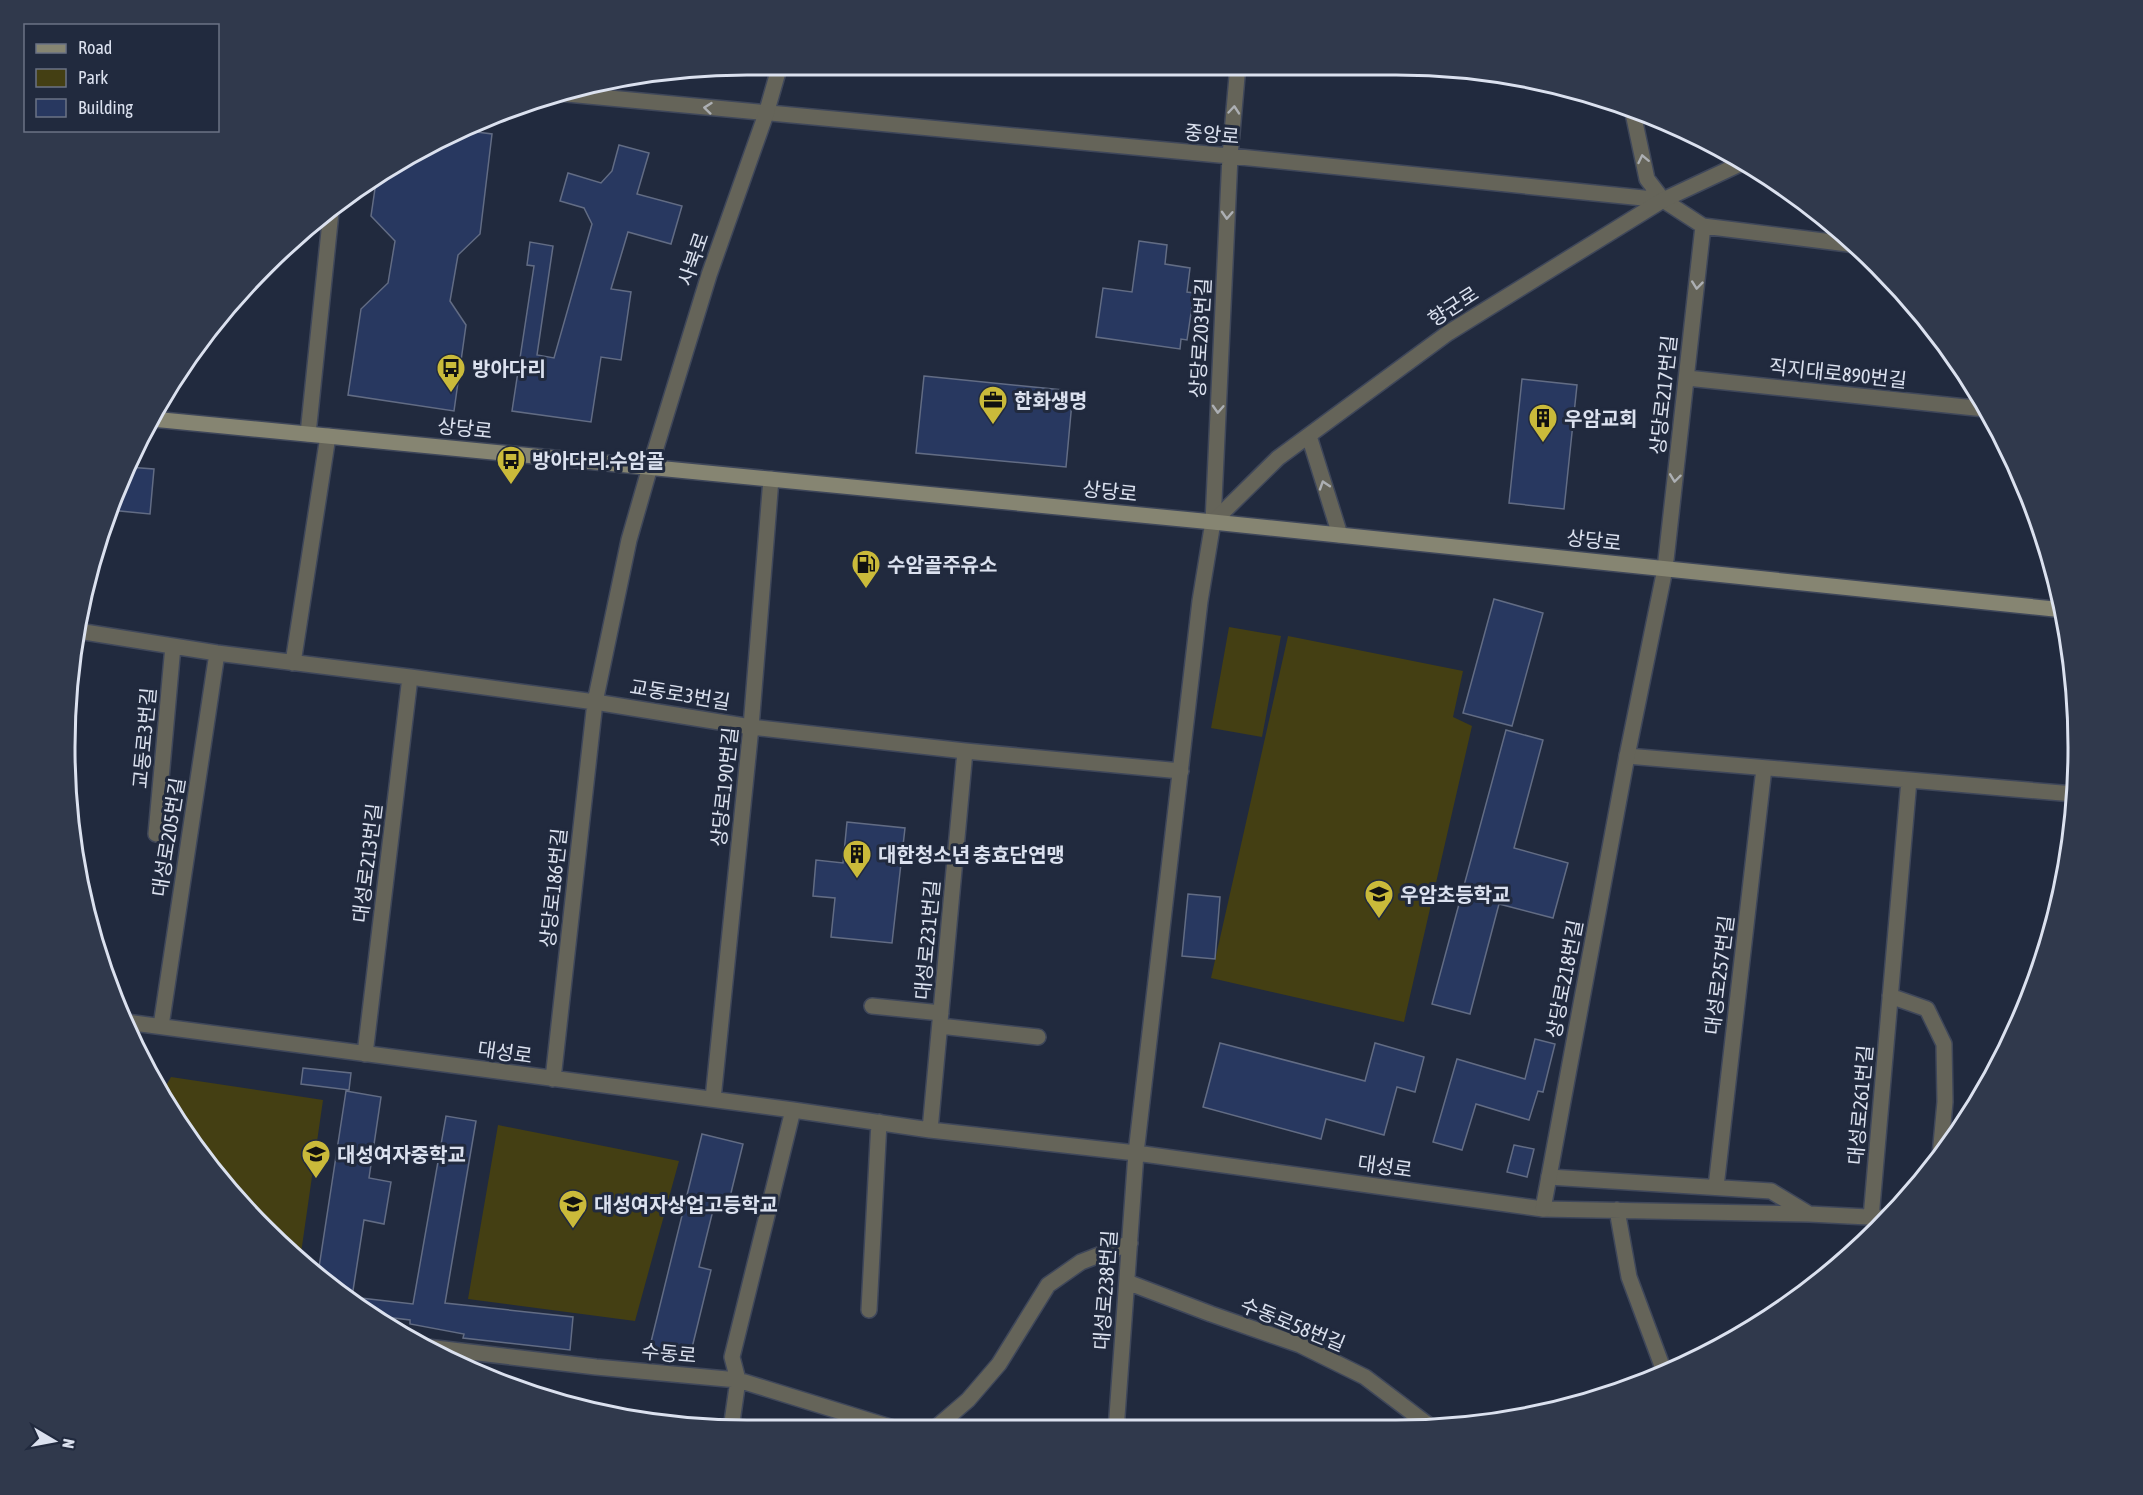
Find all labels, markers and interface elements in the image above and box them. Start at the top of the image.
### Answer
legend [24,24,219,132]
text: Road [78,37,112,58]
text: Park [78,67,108,88]
text: Building [78,97,133,118]
one-way arrow [704,102,713,115]
one-way arrow [1227,106,1240,115]
street label: 중앙로 [1184,120,1240,148]
one-way arrow [1637,154,1650,164]
one-way arrow [1220,210,1233,219]
street label: 사북로 [673,229,713,289]
street label: 상당로203번길 [1185,277,1215,399]
one-way arrow [1691,280,1704,289]
street label: 향군로 [1424,281,1482,331]
street label: 상당로217번길 [1645,334,1681,456]
bus stop icon: 방아다리 [435,352,467,394]
street label: 직지대로890번길 [1768,354,1908,392]
place label: 방아다리 [472,357,546,380]
office icon: 한화생명 [977,384,1009,426]
place label: 한화생명 [1014,389,1088,412]
building icon: 우암교회 [1527,402,1559,444]
one-way arrow [1211,405,1224,414]
place label: 우암교회 [1564,407,1638,430]
street label: 상당로 [436,414,494,442]
bus stop icon: 방아다리.수암골 [495,444,527,486]
place label: 방아다리.수암골 [532,449,664,472]
one-way arrow [1670,474,1682,483]
street label: 상당로 [1081,477,1139,505]
one-way arrow [1319,480,1332,491]
street label: 상당로 [1565,526,1623,554]
fuel station icon: 수암골주유소 [850,548,882,590]
place label: 수암골주유소 [887,553,997,576]
street label: 교동로3번길 [628,675,732,713]
street label: 교동로3번길 [128,686,160,790]
street label: 상당로190번길 [706,726,742,848]
street label: 대성로205번길 [147,776,189,898]
street label: 대성로213번길 [348,802,386,924]
street label: 상당로186번길 [535,827,571,949]
building icon: 대한청소년 충효단연맹 [841,838,873,880]
place label: 대한청소년 충효단연맹 [878,843,1065,866]
school or university icon: 우암초등학교 [1363,878,1395,920]
street label: 대성로231번길 [910,879,944,1001]
place label: 우암초등학교 [1400,883,1510,906]
street label: 대성로257번길 [1700,914,1738,1036]
street label: 상당로218번길 [1541,918,1587,1040]
street label: 대성로 [476,1037,534,1067]
street label: 대성로261번길 [1843,1044,1877,1166]
school or university icon: 대성여자중학교 [300,1138,332,1180]
place label: 대성여자중학교 [337,1143,466,1166]
street label: 대성로 [1356,1151,1414,1181]
school or university icon: 대성여자상업고등학교 [557,1188,589,1230]
place label: 대성여자상업고등학교 [594,1193,778,1216]
street label: 대성로238번길 [1089,1229,1121,1351]
street label: 수동로58번길 [1237,1293,1349,1355]
street label: 수동로 [641,1339,697,1367]
north arrow [24,1411,84,1471]
text: N [59,1437,78,1450]

